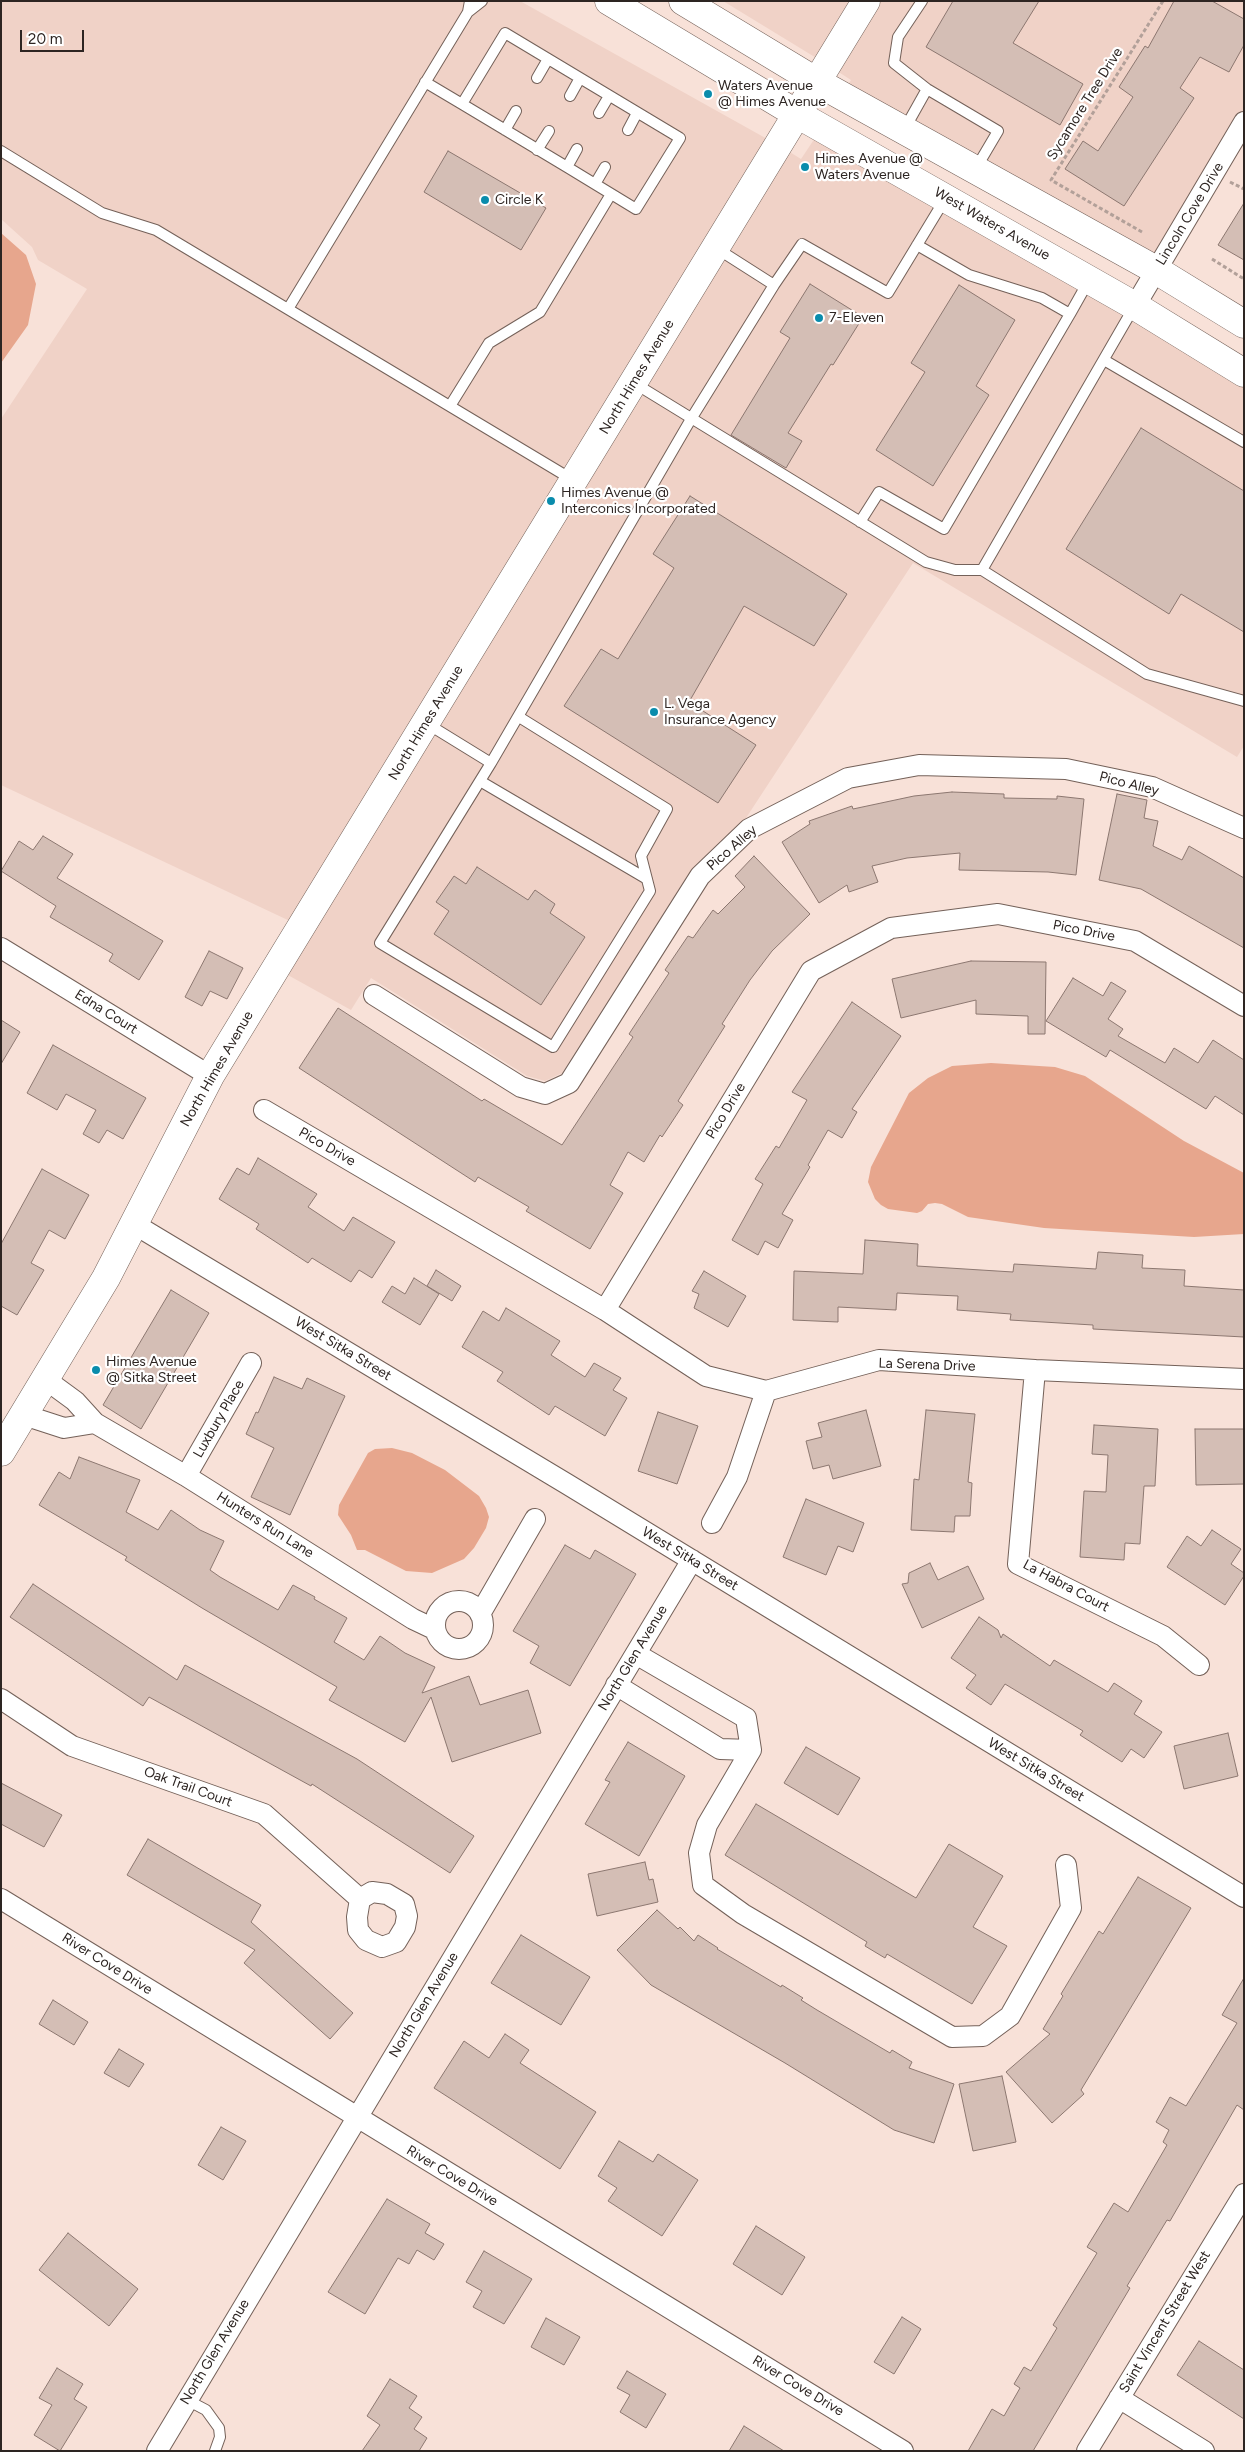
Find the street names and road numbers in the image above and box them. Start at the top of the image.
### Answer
street label: Sycamore Tree Drive [1044,45,1126,163]
street label: Lincoln Cove Drive [1153,160,1227,268]
street label: West Waters Avenue [931,184,1053,264]
street label: North Himes Avenue [596,317,678,437]
street label: North Himes Avenue [385,663,467,783]
street label: Pico Alley [1097,768,1161,800]
street label: Pico Alley [703,822,761,874]
street label: Pico Drive [1052,917,1116,945]
street label: Edna Court [71,986,141,1038]
street label: North Himes Avenue [177,1008,257,1130]
street label: Pico Drive [703,1080,749,1142]
street label: Pico Drive [296,1124,358,1170]
street label: West Sitka Street [292,1314,394,1384]
street label: La Serena Drive [878,1355,976,1375]
street label: Luxbury Place [190,1377,248,1461]
street label: Hunters Run Lane [213,1488,317,1562]
street label: West Sitka Street [639,1524,741,1594]
street label: La Habra Court [1020,1556,1112,1616]
street label: North Glen Avenue [595,1602,671,1714]
street label: West Sitka Street [985,1735,1087,1805]
street label: Oak Trail Court [141,1763,235,1811]
street label: River Cove Drive [59,1929,155,1999]
street label: North Glen Avenue [386,1949,462,2061]
street label: River Cove Drive [403,2142,501,2210]
street label: Saint Vincent Street West [1116,2248,1214,2396]
street label: North Glen Avenue [177,2296,253,2408]
street label: River Cove Drive [749,2352,847,2420]

